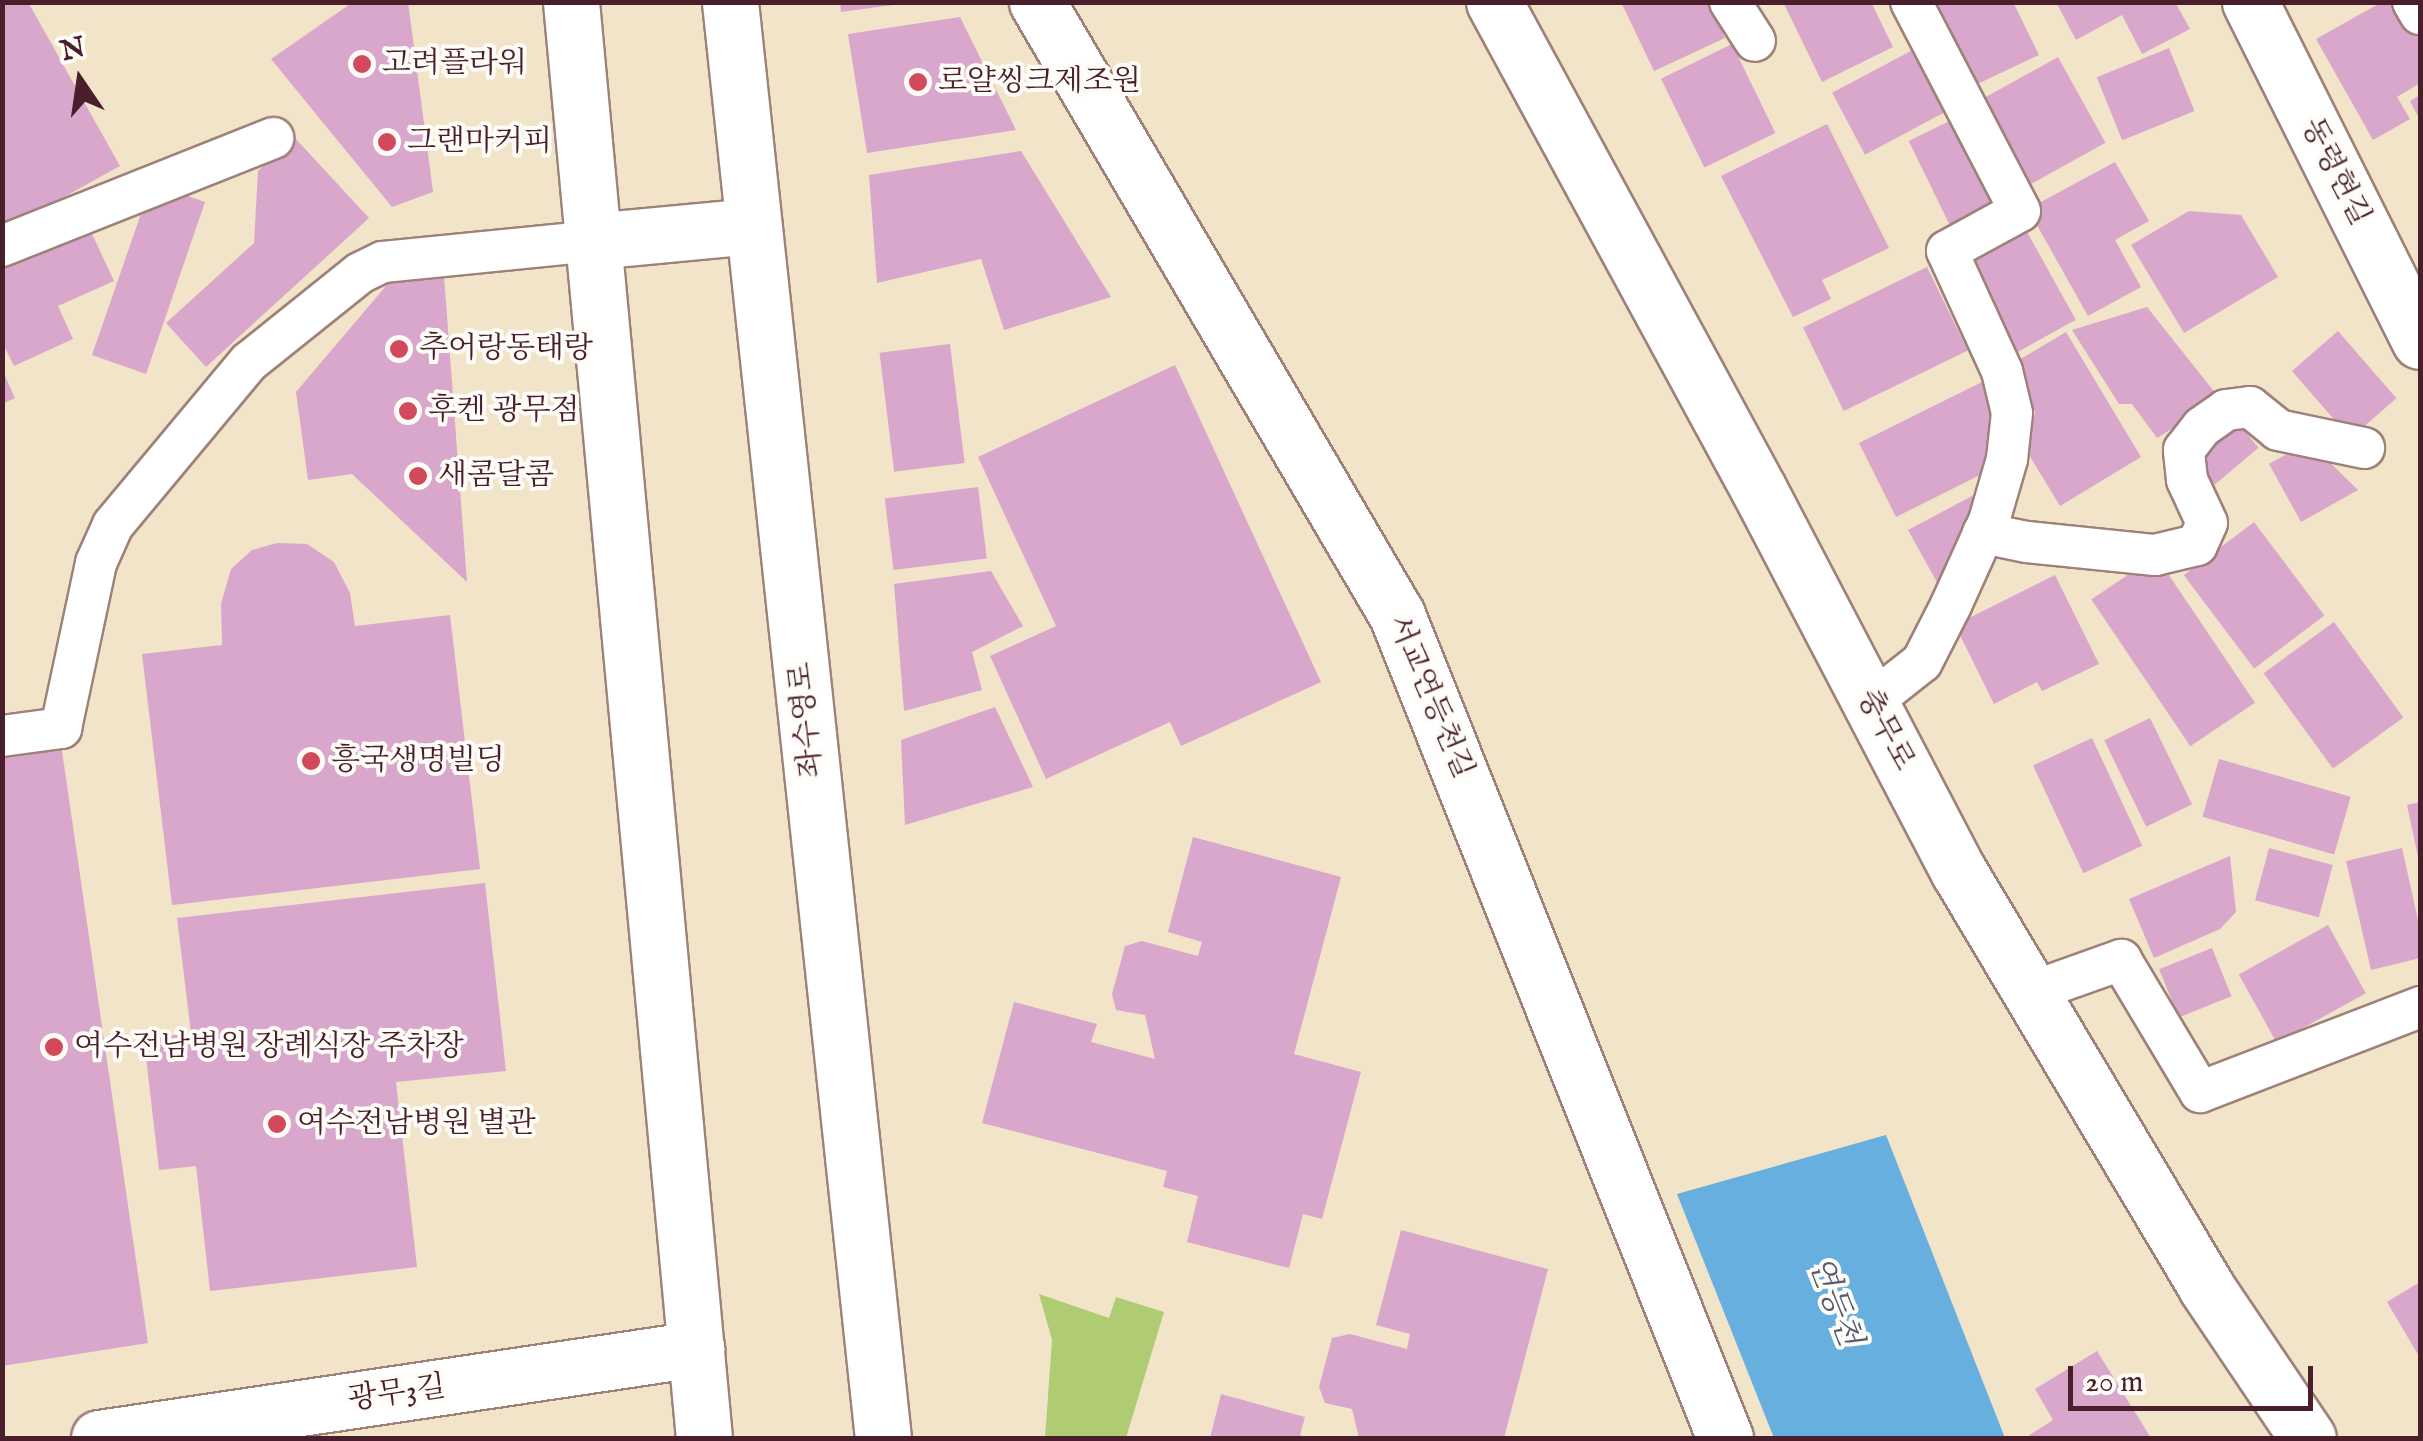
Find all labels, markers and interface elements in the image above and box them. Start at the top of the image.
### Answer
north arrow [30,30,130,130]
text: N [57,31,89,70]
place label: 고려플라워 [382,46,527,82]
marker: 고려플라워 [351,53,373,75]
place label: 로얄씽크제조원 [938,64,1141,100]
marker: 로얄씽크제조원 [907,71,929,93]
street label: 동령현길 [2293,112,2377,232]
place label: 그랜마커피 [407,124,552,160]
marker: 그랜마커피 [376,131,398,153]
place label: 추어랑동태랑 [419,331,593,367]
marker: 추어랑동태랑 [388,338,410,360]
place label: 후켄 광무점 [428,393,579,429]
marker: 후켄 광무점 [397,400,419,422]
place label: 새콤달콤 [438,458,554,494]
marker: 새콤달콤 [407,465,429,487]
street label: 서교연등천길 [1379,610,1481,784]
street label: 좌수영로 [783,660,831,780]
street label: 충무로 [1849,683,1921,777]
place label: 흥국생명빌딩 [331,743,505,779]
marker: 흥국생명빌딩 [300,750,322,772]
place label: 여수전남병원 장례식장 주차장 [74,1029,464,1065]
marker: 여수전남병원 장례식장 주차장 [43,1036,65,1058]
place label: 여수전남병원 별관 [297,1106,535,1142]
marker: 여수전남병원 별관 [266,1113,288,1135]
water label: 연등천 [1798,1252,1868,1352]
scale bar [2073,1346,2318,1408]
text: 20 m [2085,1364,2144,1402]
street label: 광무3길 [346,1369,448,1419]

